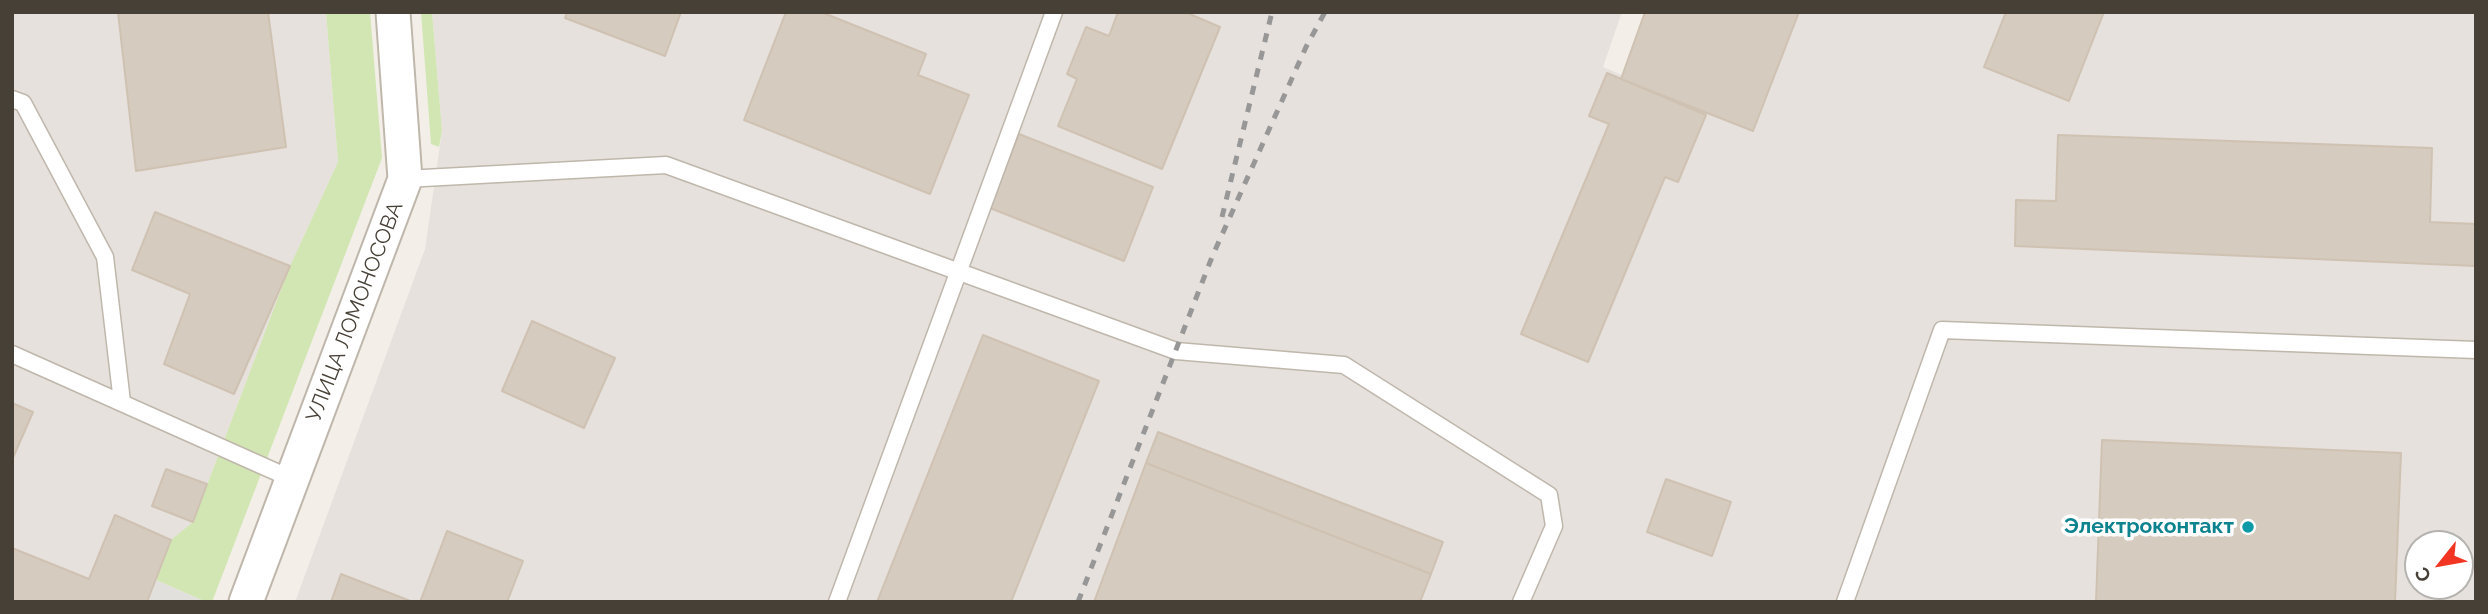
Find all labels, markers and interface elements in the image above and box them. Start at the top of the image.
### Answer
street label: УЛИЦА ЛОМОНОСОВА [301,198,409,426]
place label: Электроконтакт [2064,514,2234,540]
marker: Электроконтакт [2240,519,2256,535]
north arrow [2404,530,2474,600]
text: С [2410,564,2436,586]

